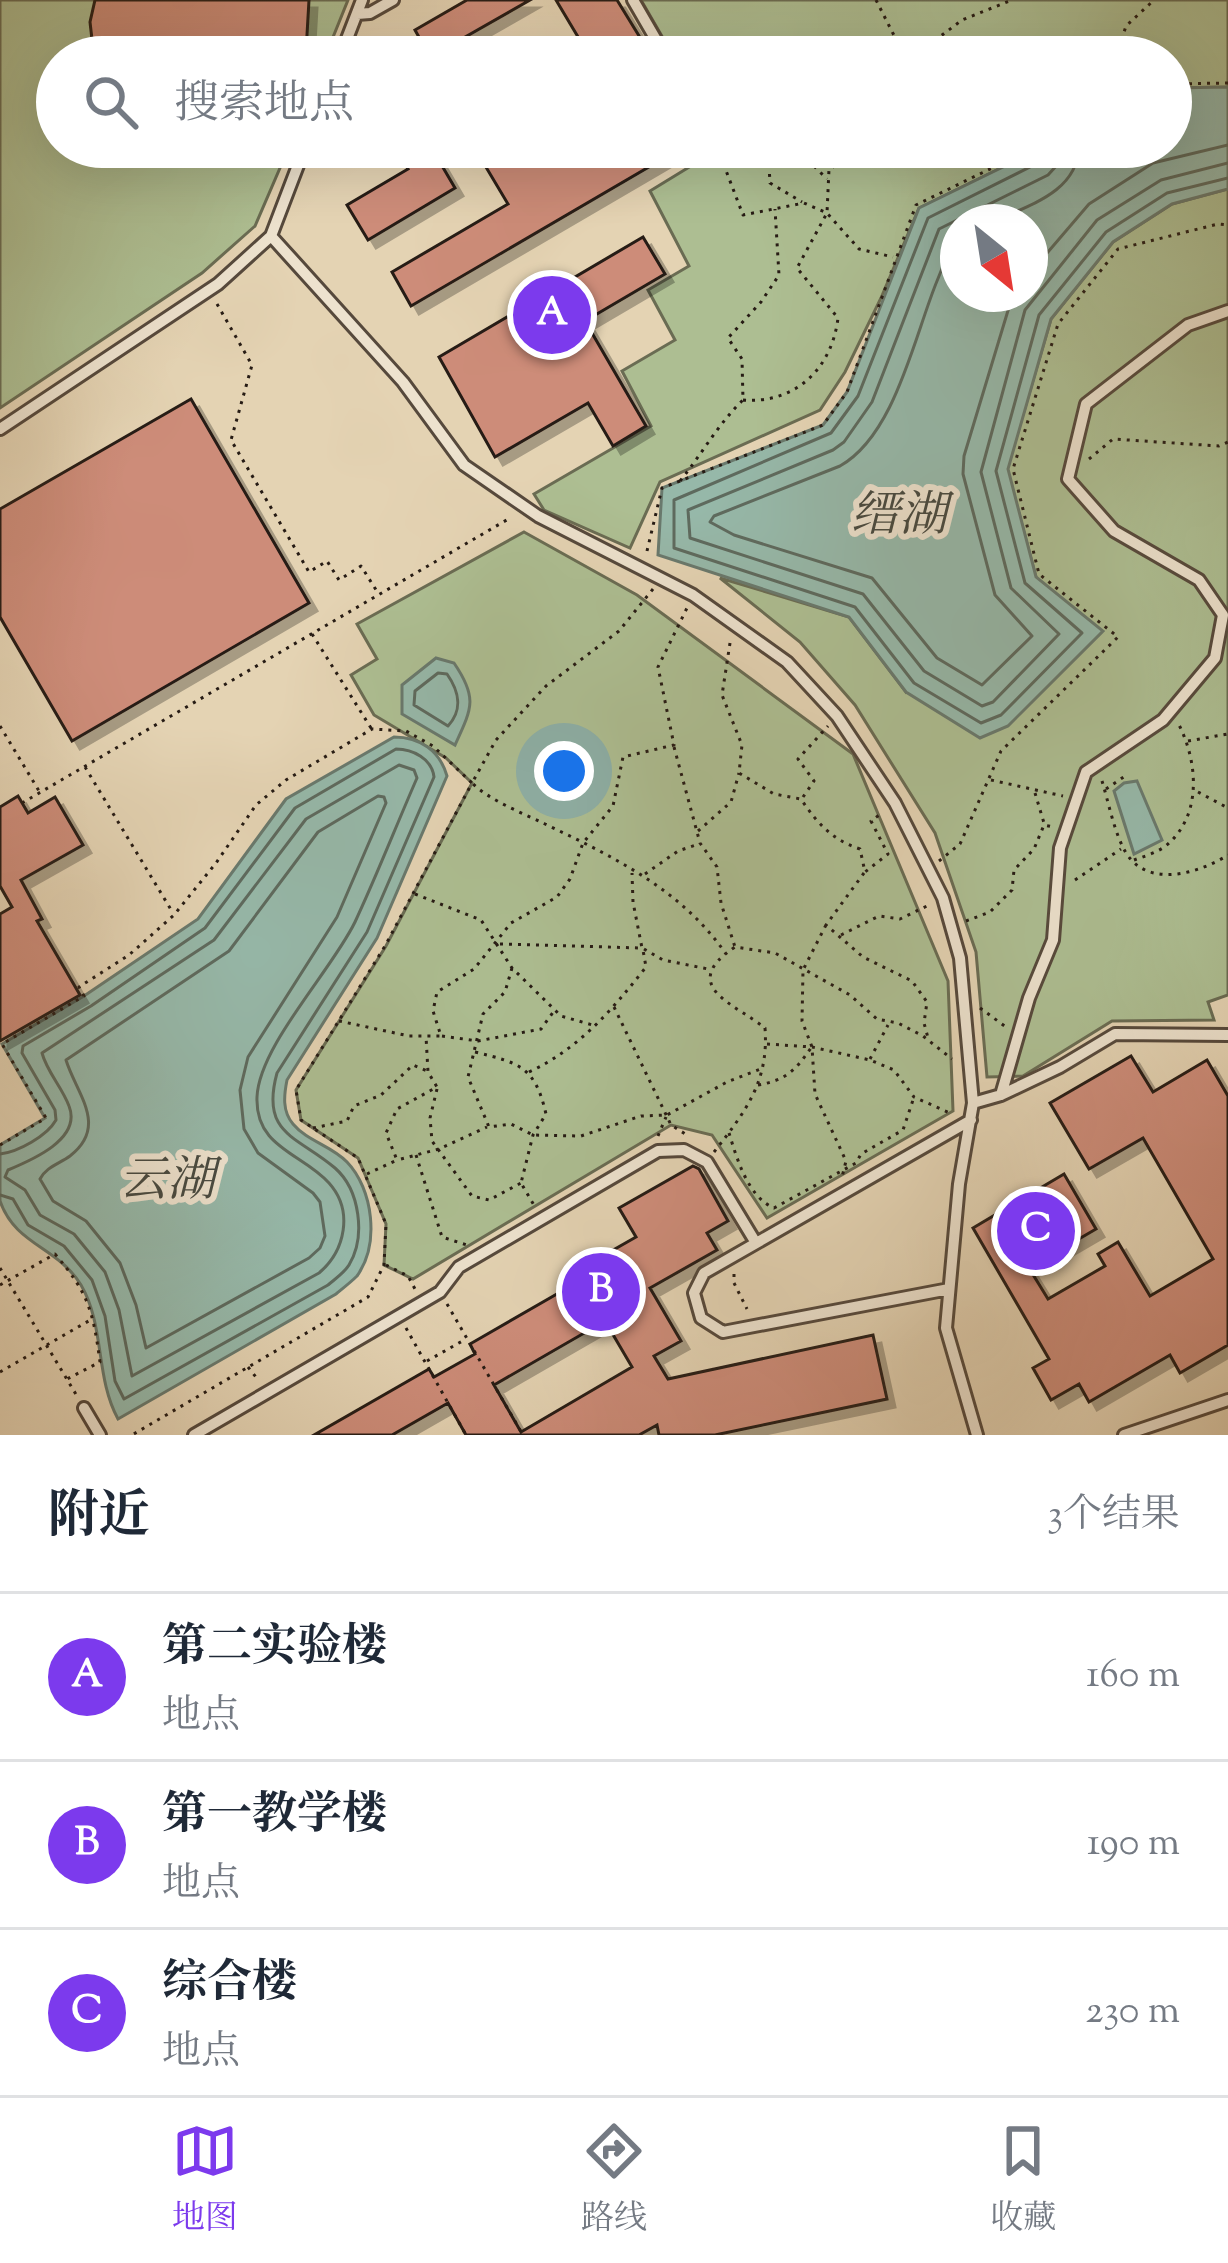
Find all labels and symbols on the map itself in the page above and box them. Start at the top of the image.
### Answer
north arrow [940,204,1048,312]
pin: A [513,270,591,360]
water label: 缙湖 [851,484,955,553]
your location [534,741,594,801]
water label: 云湖 [119,1149,223,1218]
pin: C [997,1186,1075,1276]
pin: B [562,1247,640,1337]

